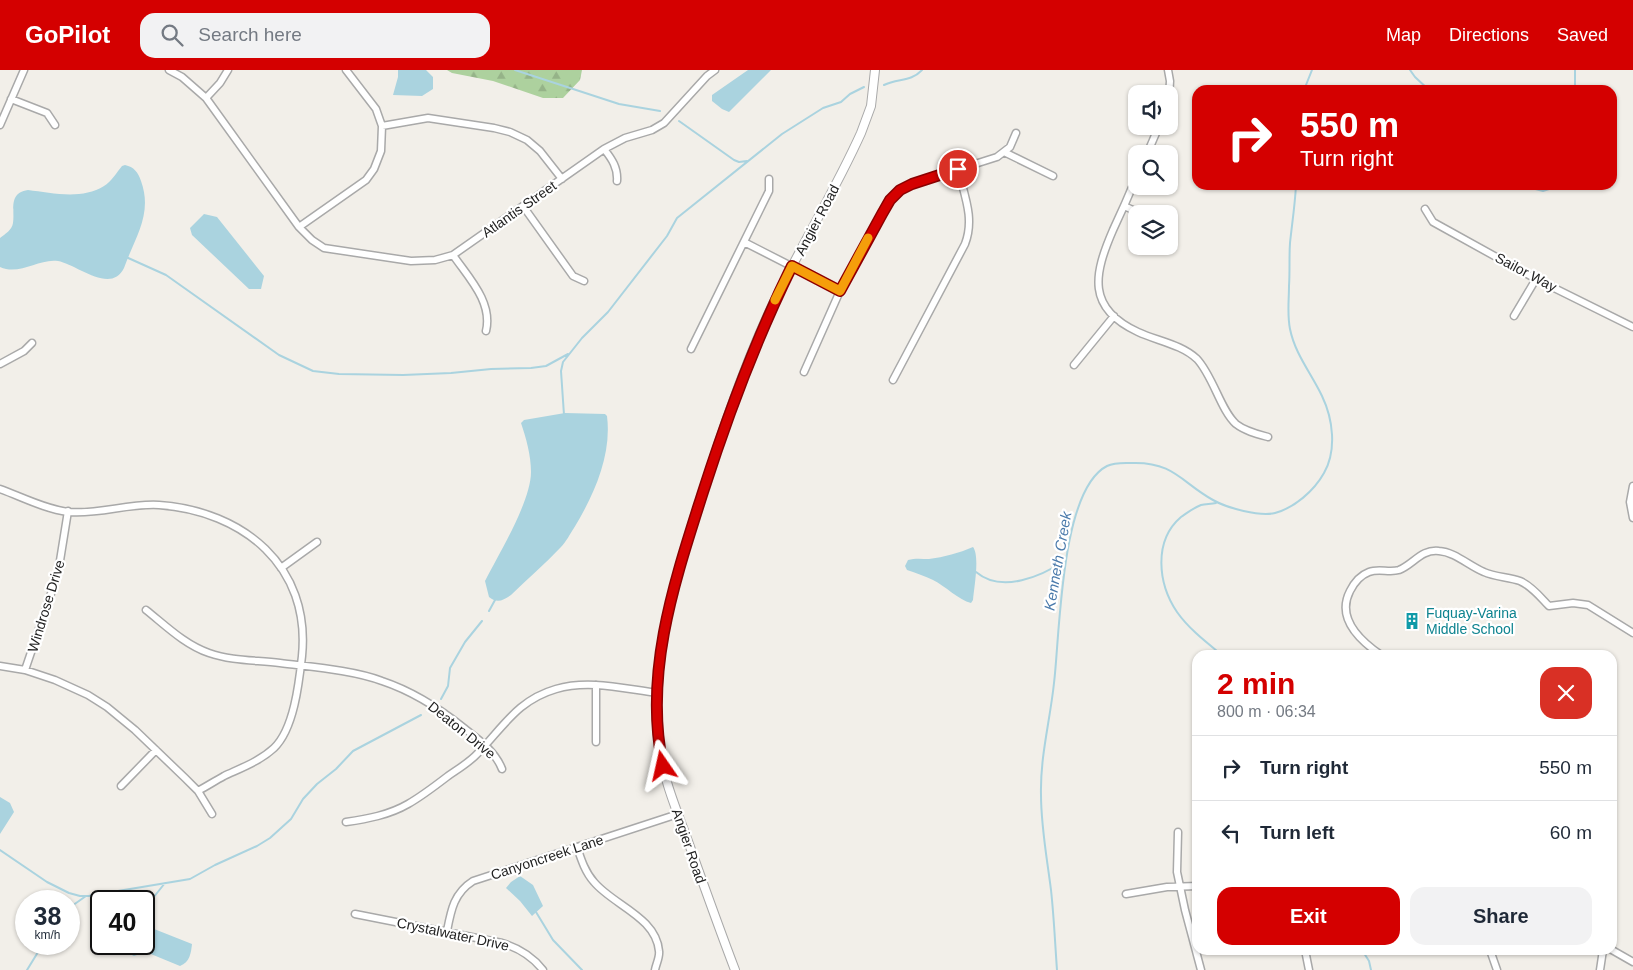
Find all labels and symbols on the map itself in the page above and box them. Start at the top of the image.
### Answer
pin [937,148,979,190]
street label: Atlantis Street [479,177,559,241]
street label: Angier Road [792,182,842,258]
street label: Sailor Way [1493,249,1559,295]
water label: Kenneth Creek [1040,509,1075,612]
street label: Windrose Drive [24,558,68,654]
place label: Fuquay-Varina Middle School [1426,605,1517,637]
building icon: Fuquay-Varina Middle School [1402,611,1422,631]
street label: Deaton Drive [425,698,499,762]
position arrow [636,739,688,791]
street label: Angier Road [669,807,709,885]
street label: Canyoncreek Lane [489,831,606,883]
speed limit sign: 40 [90,890,155,955]
street label: Crystalwater Drive [395,914,511,954]

